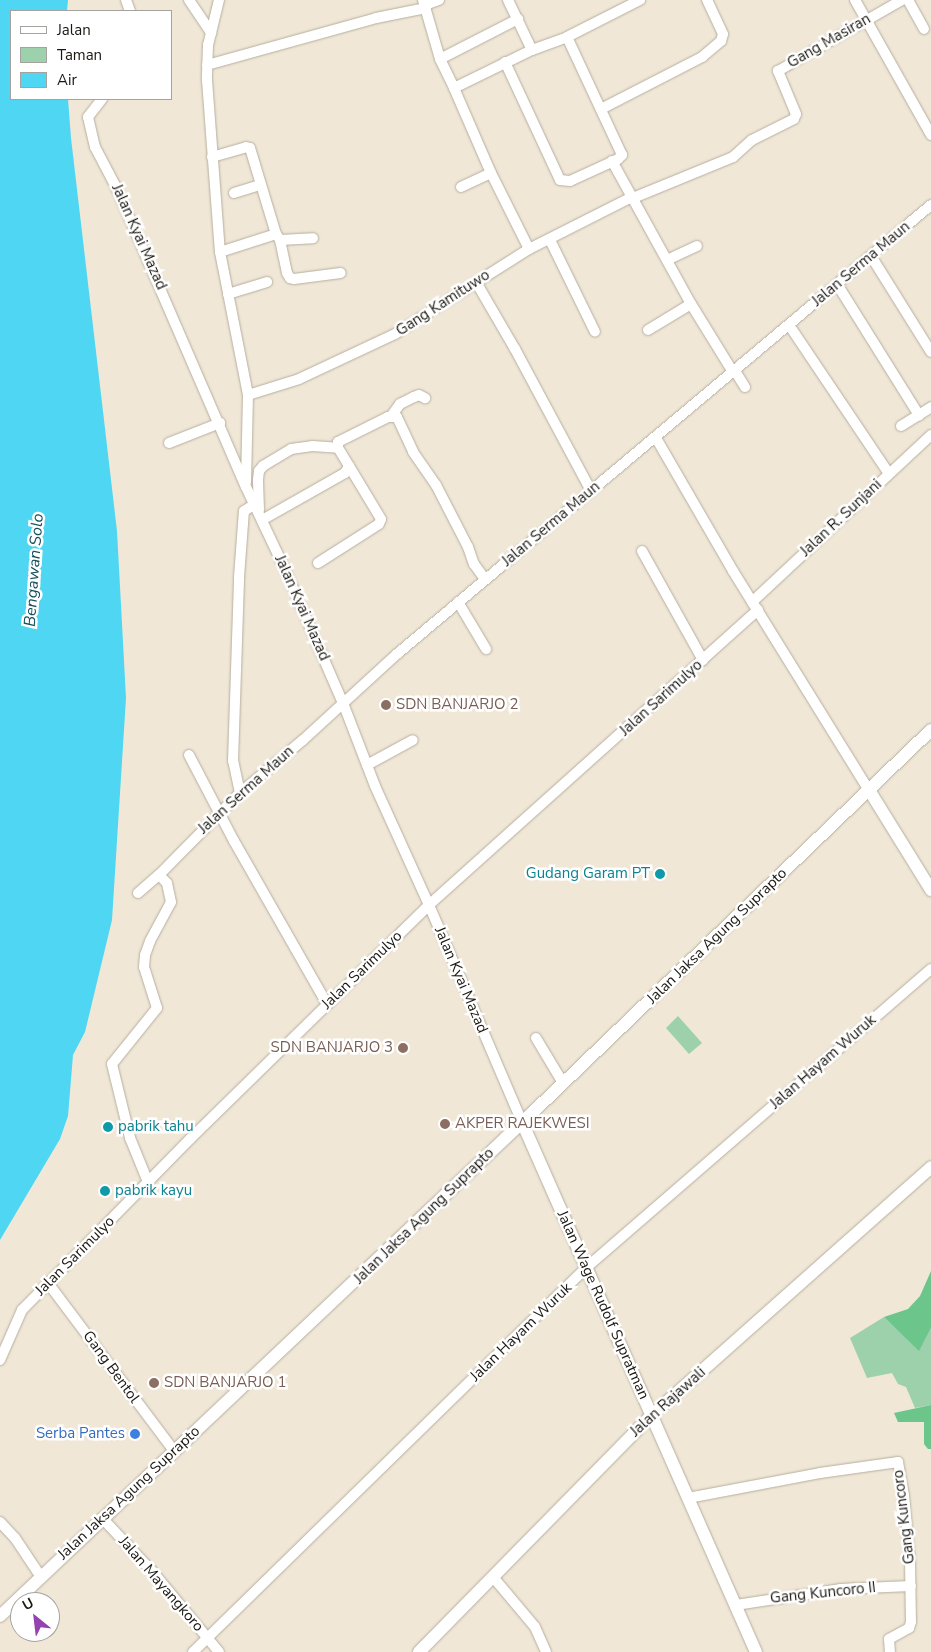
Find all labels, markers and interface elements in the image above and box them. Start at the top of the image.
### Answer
legend [10,10,172,100]
street label: Gang Masiran [784,10,874,72]
text: Jalan [57,20,91,40]
text: Taman [57,45,102,65]
text: Air [57,70,77,90]
street label: Jalan Kyai Mazad [108,181,170,293]
street label: Jalan Serma Maun [808,218,914,310]
street label: Gang Kamituwo [393,266,493,340]
street label: Jalan R. Sunjani [797,476,885,560]
street label: Jalan Serma Maun [498,478,604,570]
water label: Bengawan Solo [20,513,48,627]
street label: Jalan Kyai Mazad [271,552,333,664]
street label: Jalan Sarimulyo [616,656,706,740]
place label: SDN BANJARJO 2 [396,696,518,714]
marker: SDN BANJARJO 2 [380,699,392,711]
street label: Jalan Serma Maun [194,742,298,838]
street label: Jalan Jaksa Agung Suprapto [643,864,791,1008]
place label: Gudang Garam PT [526,865,650,883]
marker: Gudang Garam PT [654,868,666,880]
street label: Jalan Kyai Mazad [430,924,492,1036]
street label: Jalan Sarimulyo [318,927,406,1013]
street label: Jalan Hayam Wuruk [766,1011,880,1113]
place label: SDN BANJARJO 3 [271,1039,393,1057]
marker: SDN BANJARJO 3 [397,1042,409,1054]
place label: AKPER RAJEKWESI [455,1115,589,1133]
place label: pabrik tahu [118,1118,194,1136]
marker: AKPER RAJEKWESI [439,1118,451,1130]
marker: pabrik tahu [102,1121,114,1133]
street label: Jalan Jaksa Agung Suprapto [350,1144,498,1288]
place label: pabrik kayu [115,1182,192,1200]
marker: pabrik kayu [99,1185,111,1197]
street label: Jalan Wage Rudolf Supratman [553,1208,653,1402]
street label: Jalan Sarimulyo [31,1212,119,1300]
street label: Jalan Hayam Wuruk [466,1279,576,1385]
street label: Gang Bentol [79,1327,143,1407]
street label: Jalan Rajawali [627,1363,709,1441]
place label: SDN BANJARJO 1 [164,1374,286,1392]
marker: SDN BANJARJO 1 [148,1377,160,1389]
street label: Jalan Jaksa Agung Suprapto [54,1422,204,1564]
place label: Serba Pantes [36,1425,125,1443]
marker: Serba Pantes [129,1428,141,1440]
street label: Gang Kuncoro [889,1469,919,1565]
street label: Jalan Mayangkoro [115,1533,207,1635]
street label: Gang Kuncoro II [769,1578,877,1608]
north arrow [10,1592,60,1642]
text: U [19,1594,37,1615]

